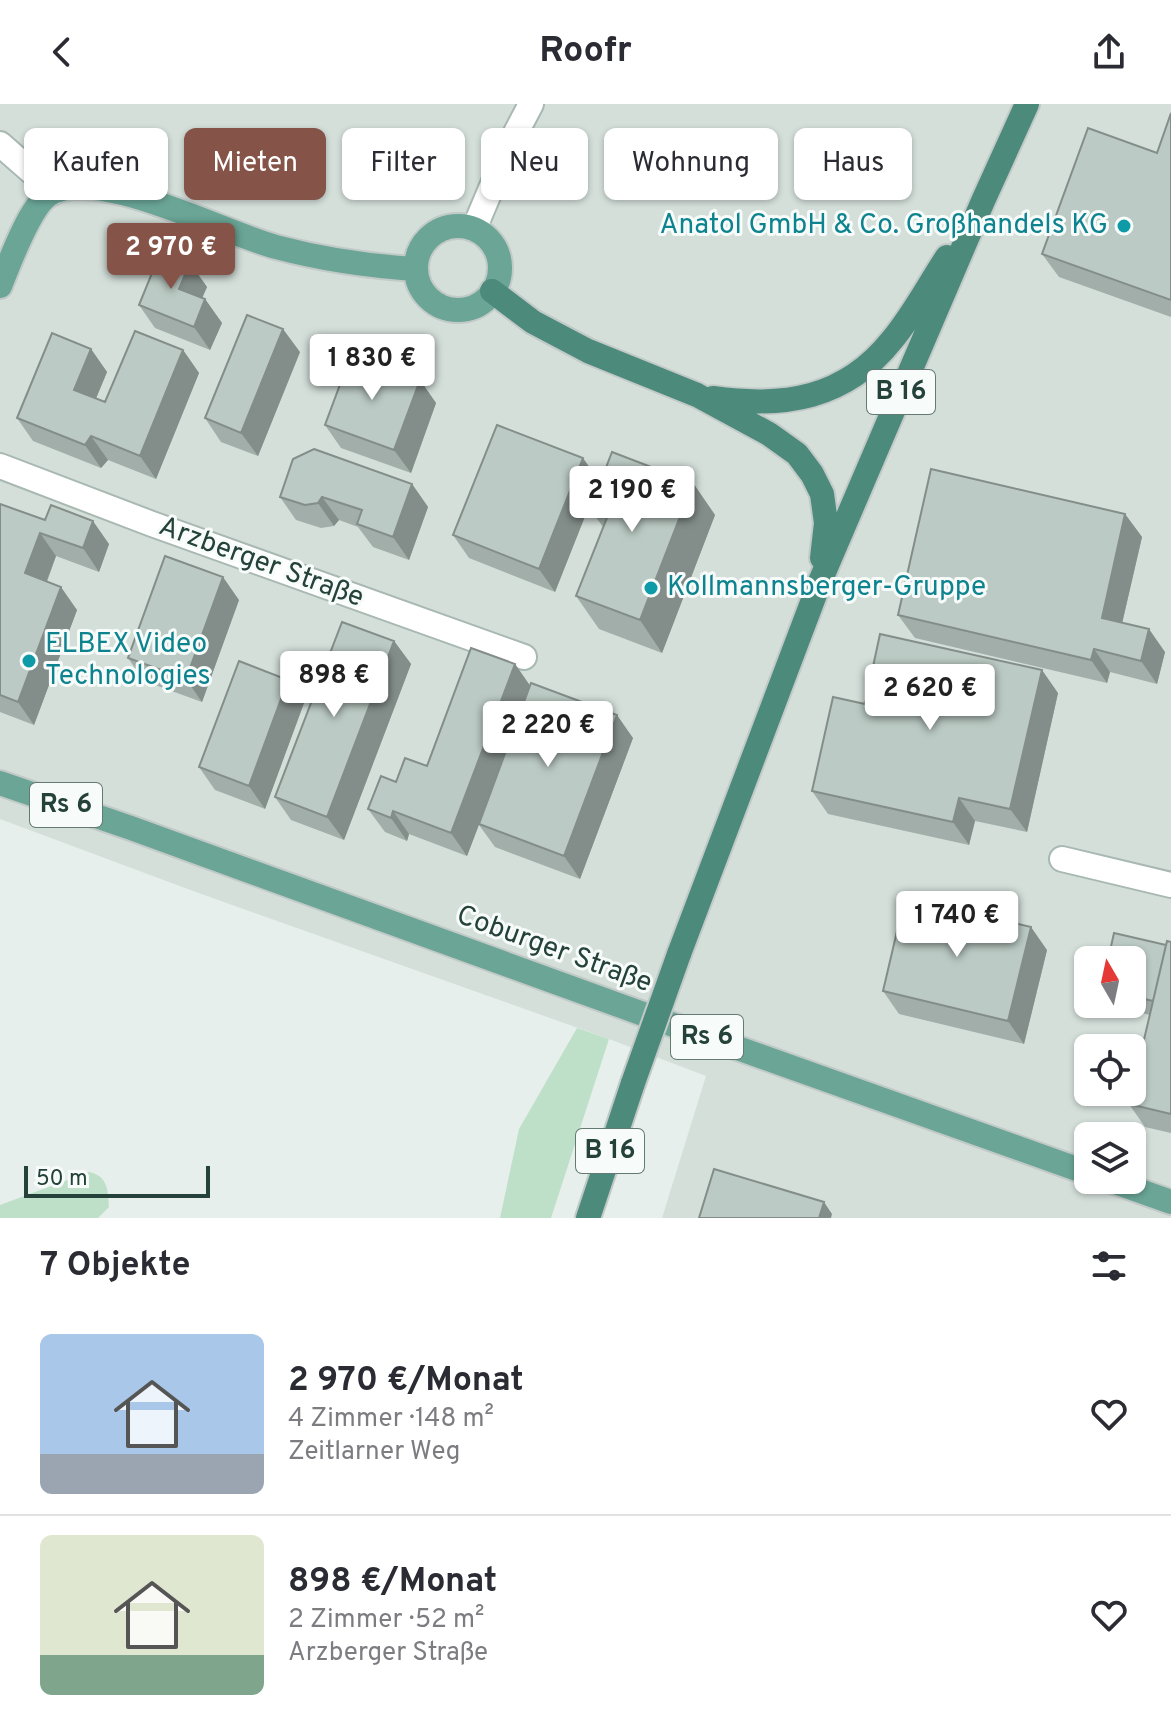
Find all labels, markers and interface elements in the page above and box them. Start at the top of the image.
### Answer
text: Roofr [539,29,632,75]
icon: back [40,30,84,74]
icon: share [1087,30,1131,74]
chip: Kaufen [24,128,168,200]
chip: Mieten [184,128,326,200]
chip: Filter [342,128,465,200]
chip: Neu [481,128,588,200]
chip: Wohnung [604,128,778,200]
chip: Haus [794,128,912,200]
place label: Anatol GmbH & Co. Großhandels KG [659,208,1108,244]
marker: Anatol GmbH & Co. Großhandels KG [1115,217,1133,235]
pin: 2 970 € [97,223,245,291]
text: 2 970 € [125,232,217,265]
pin: 1 830 € [298,334,446,402]
text: 1 830 € [328,343,416,376]
road number: B 16 [867,370,935,414]
pin: 2 190 € [558,466,706,534]
text: 2 190 € [588,475,676,508]
street label: Arzberger Straße [154,509,368,617]
place label: Kollmannsberger-Gruppe [667,570,986,606]
marker: Kollmannsberger-Gruppe [642,579,660,597]
place label: ELBEX Video Technologies [45,627,211,695]
pin: 898 € [278,651,390,719]
marker: ELBEX Video Technologies [20,652,38,670]
text: 898 € [298,660,370,693]
pin: 2 620 € [856,664,1004,732]
text: 2 620 € [883,673,977,706]
pin: 2 220 € [474,701,622,769]
text: 2 220 € [501,710,595,743]
road number: Rs 6 [30,783,102,827]
pin: 1 740 € [883,891,1031,959]
street label: Coburger Straße [451,898,657,1002]
text: 1 740 € [914,900,1000,933]
north arrow [1074,946,1146,1018]
map controls [1074,946,1146,1194]
road number: Rs 6 [671,1015,743,1059]
button: locate [1074,1034,1146,1106]
button: layers [1074,1122,1146,1194]
road number: B 16 [576,1129,644,1173]
scale bar [24,1162,210,1198]
text: 50 m [36,1166,88,1193]
icon: filters [1087,1244,1131,1288]
text: 7 Objekte [40,1245,190,1288]
text: 2 970 €/Monat [288,1360,524,1403]
icon: home [104,1366,200,1462]
icon: heart [1087,1392,1131,1436]
text: 4 Zimmer · 148 m² [288,1403,494,1436]
text: Zeitlarner Weg [288,1436,460,1469]
text: 898 €/Monat [288,1561,497,1604]
icon: home [104,1567,200,1663]
icon: heart [1087,1593,1131,1637]
text: 2 Zimmer · 52 m² [288,1604,484,1637]
text: Arzberger Straße [288,1637,488,1670]

